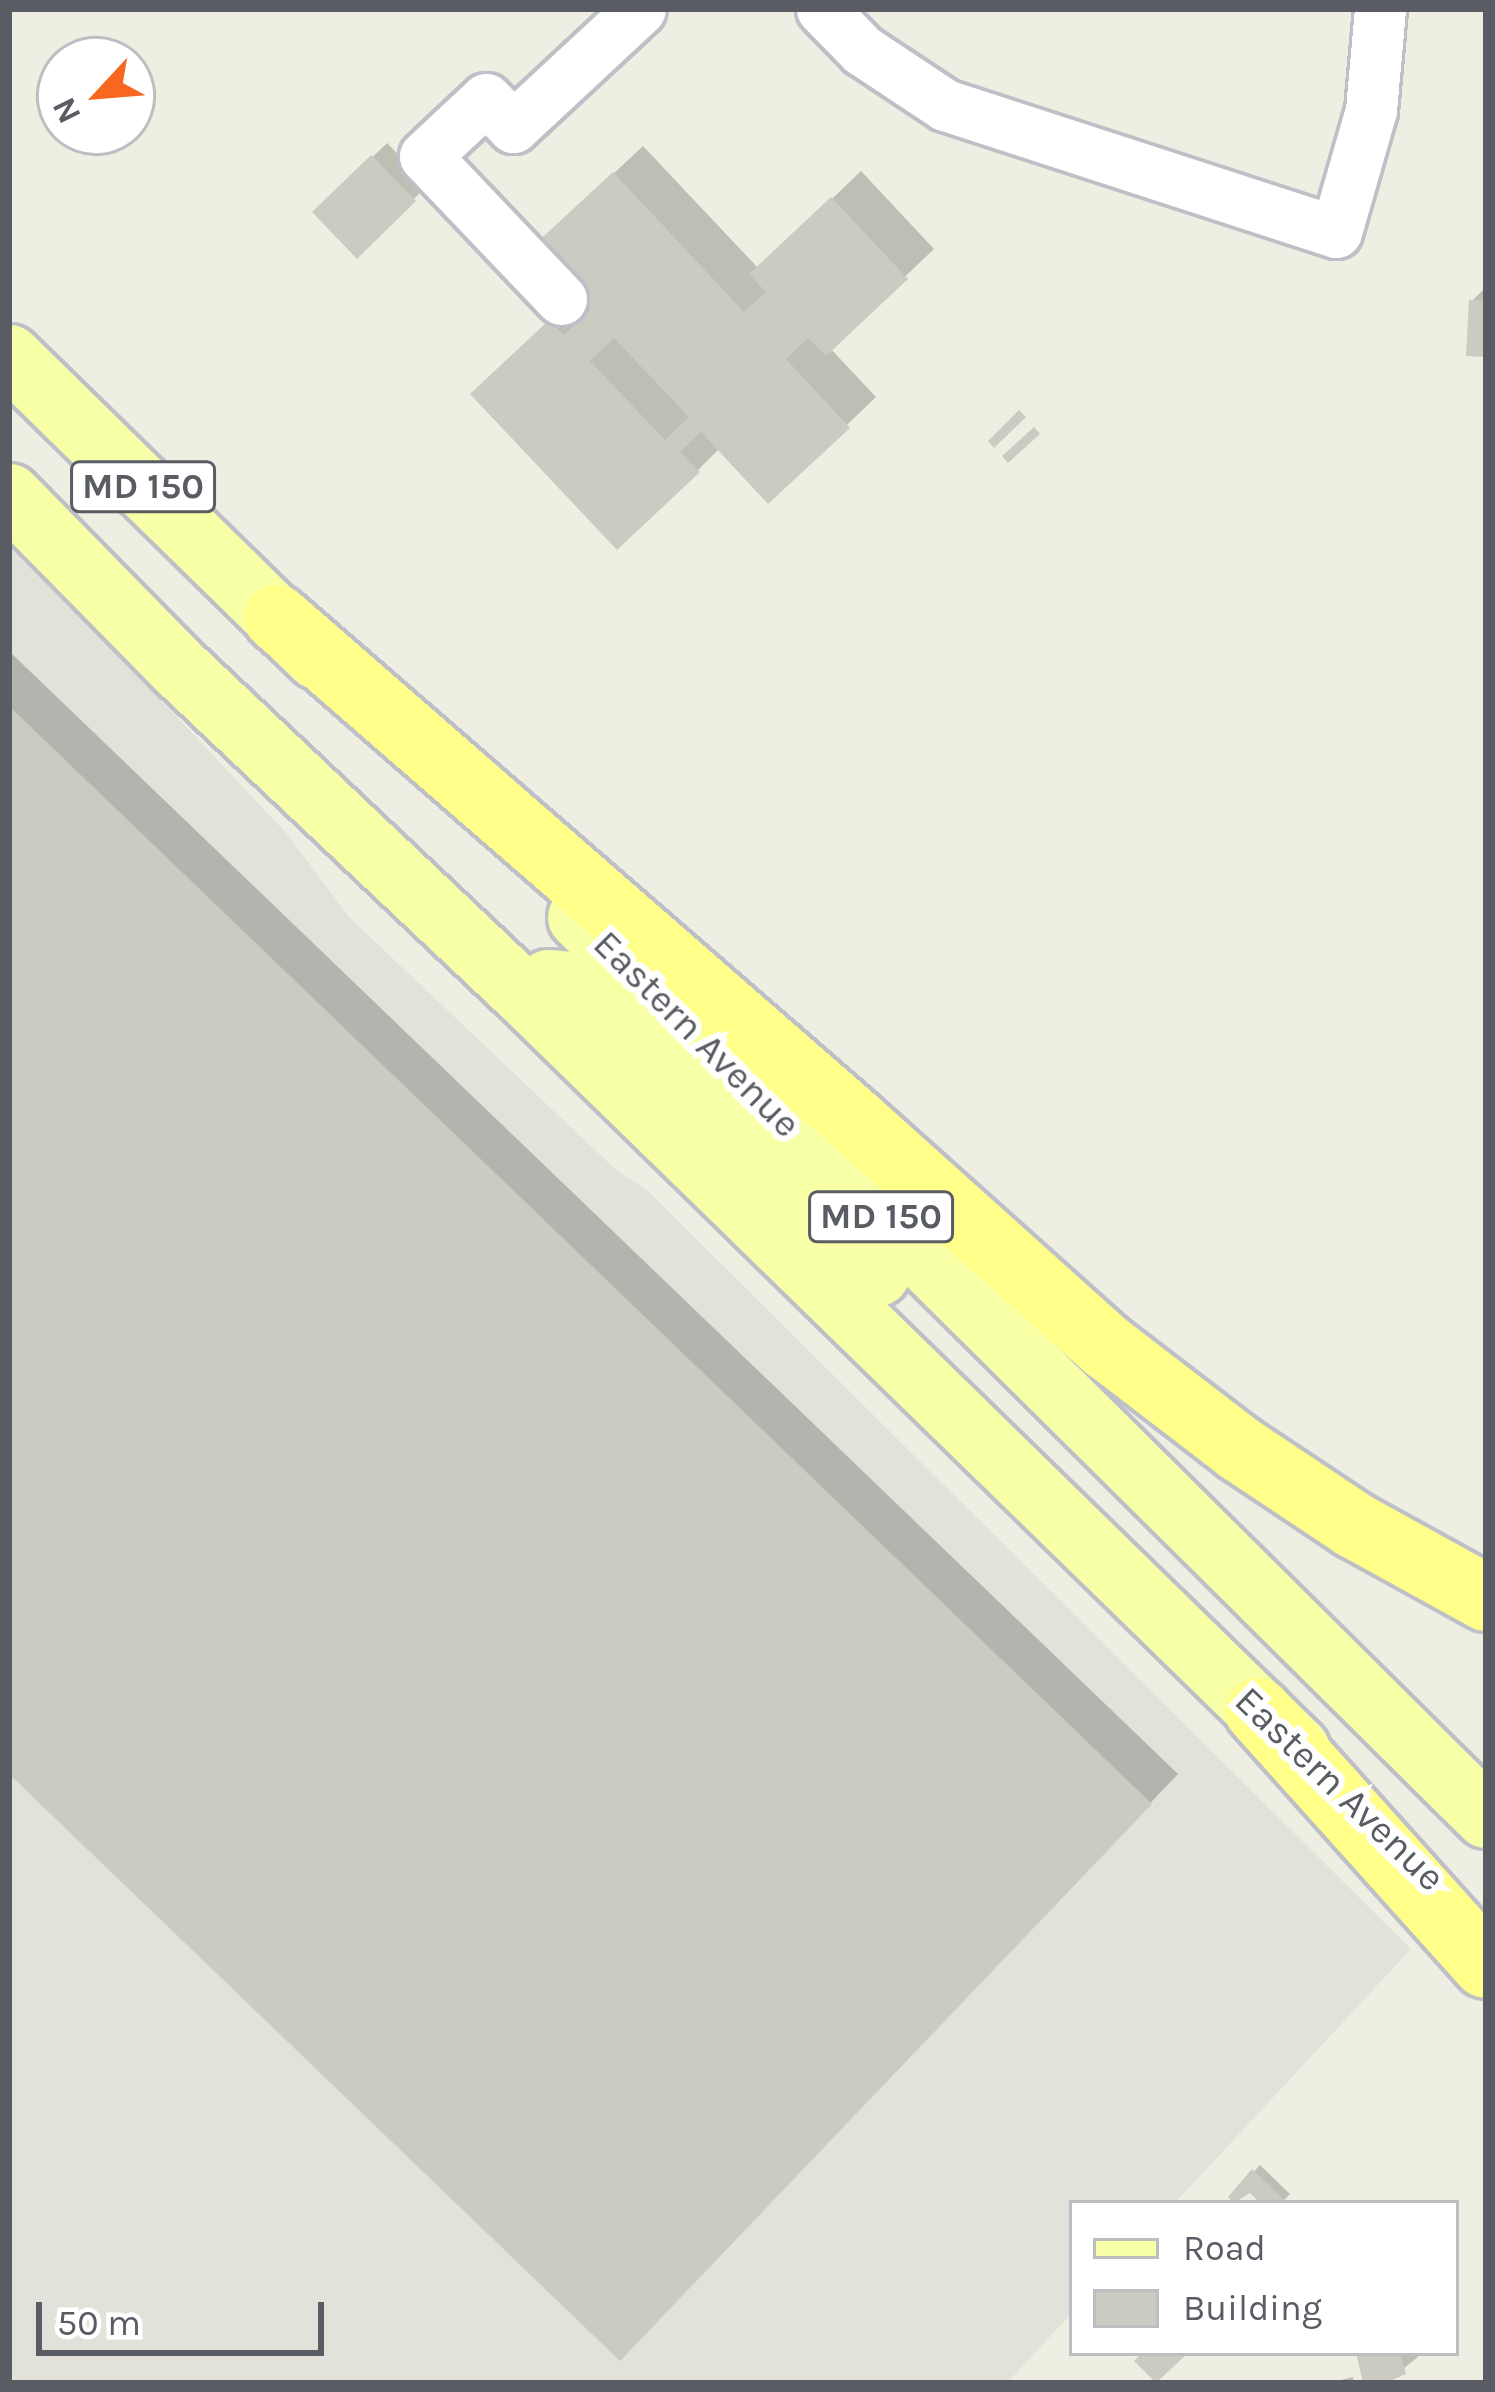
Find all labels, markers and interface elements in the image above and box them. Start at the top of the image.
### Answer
north arrow [36,36,156,156]
text: N [44,92,89,129]
road number: MD 150 [68,457,218,517]
street label: Eastern Avenue [584,921,810,1147]
road number: MD 150 [806,1187,956,1247]
street label: Eastern Avenue [1225,1677,1455,1901]
legend [1069,2200,1459,2356]
text: Road [1183,2227,1266,2269]
scale bar [42,2278,330,2352]
text: Building [1183,2287,1322,2329]
text: 50 m [57,2302,141,2344]

